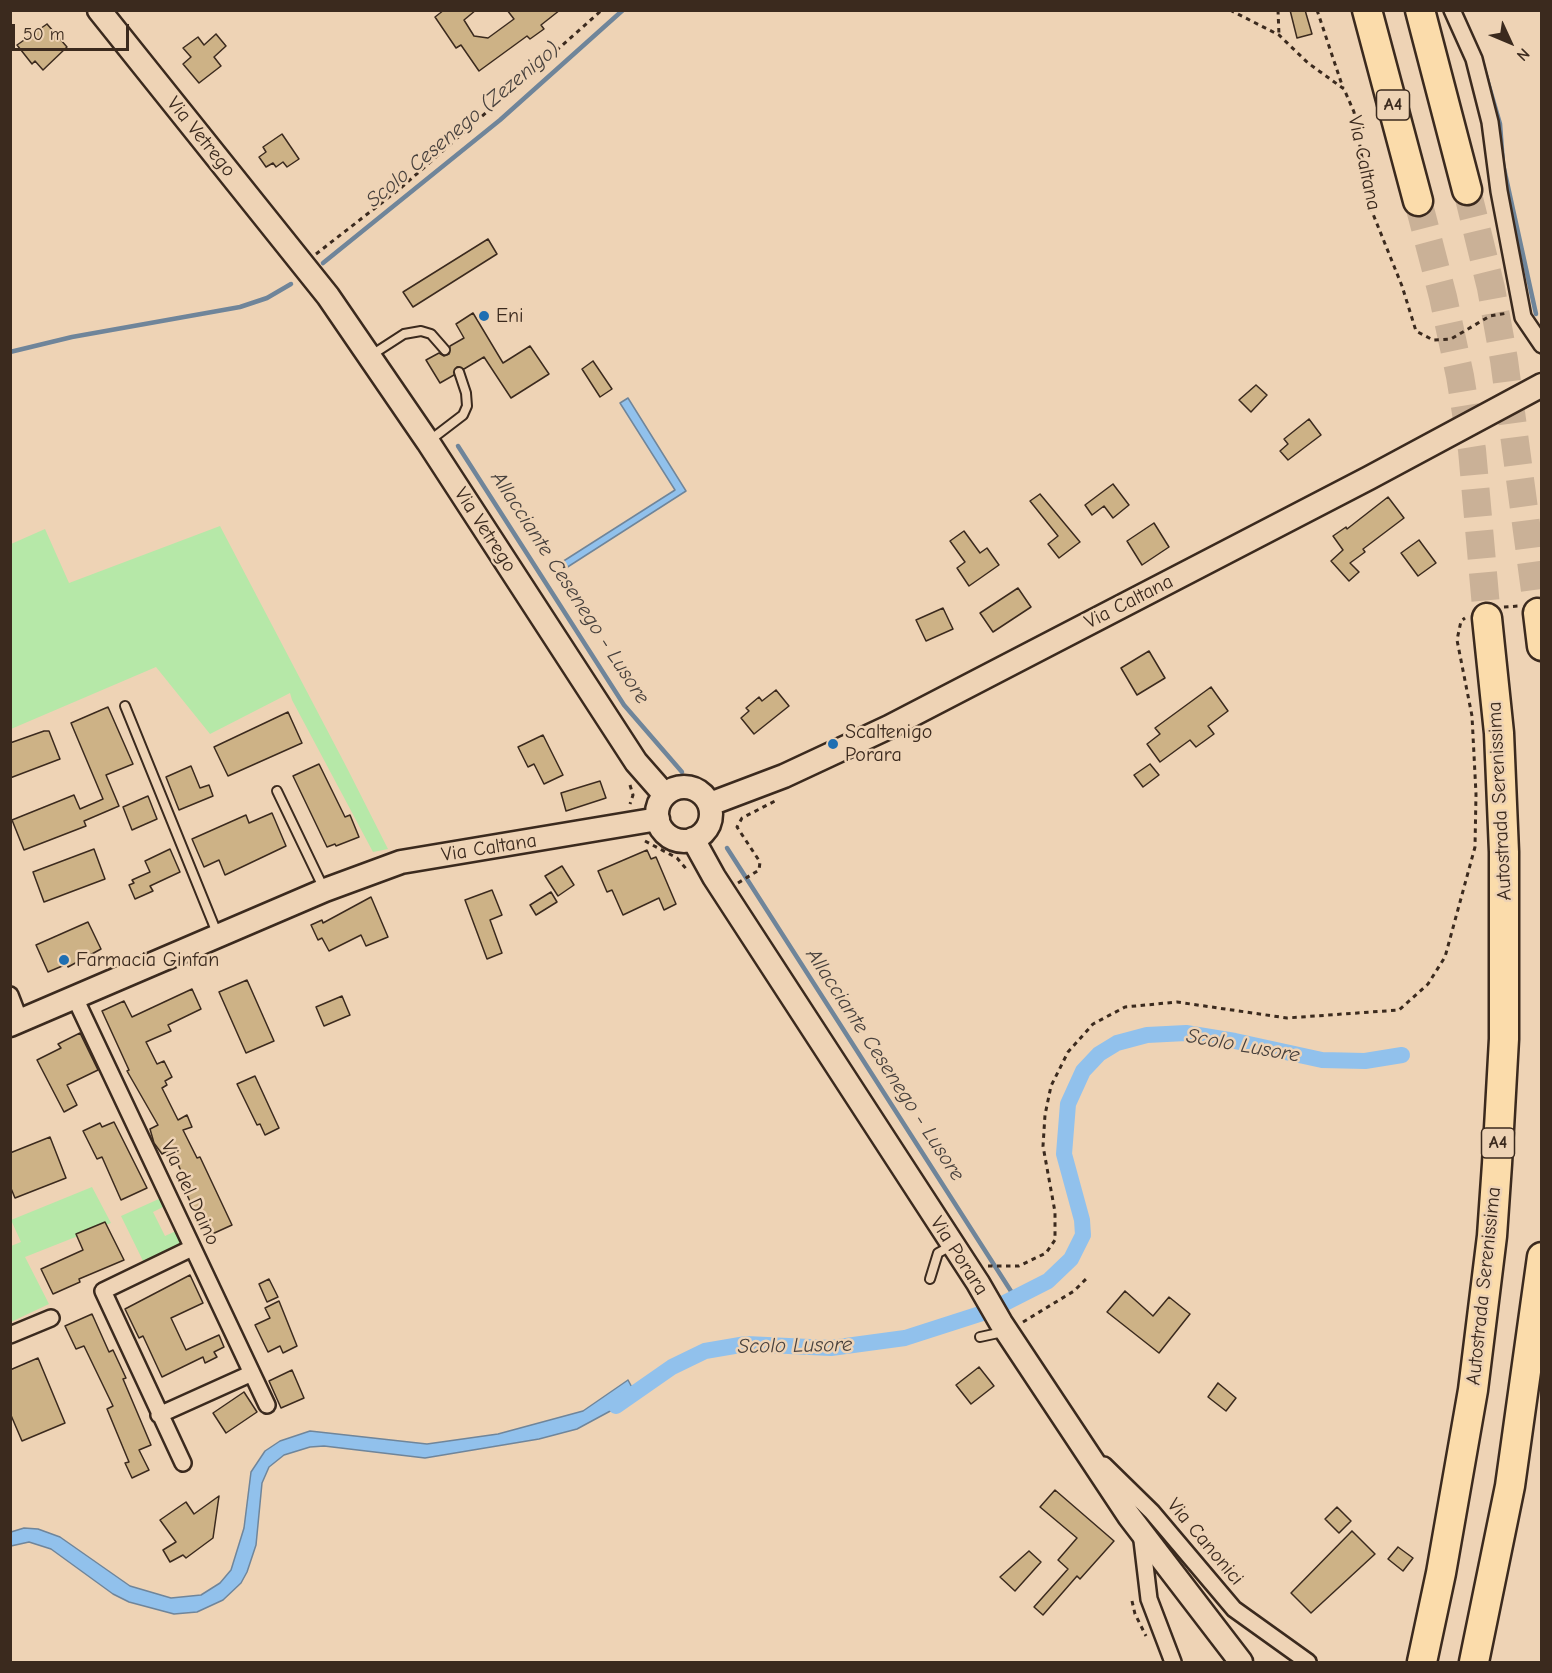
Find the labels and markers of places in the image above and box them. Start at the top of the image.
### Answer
place label: Eni [496,304,524,328]
marker: Eni [477,309,491,323]
place label: Scaltenigo Porara [845,720,932,767]
marker: Scaltenigo Porara [826,737,840,751]
place label: Farmacia Ginfan [76,948,219,972]
marker: Farmacia Ginfan [57,953,71,967]

